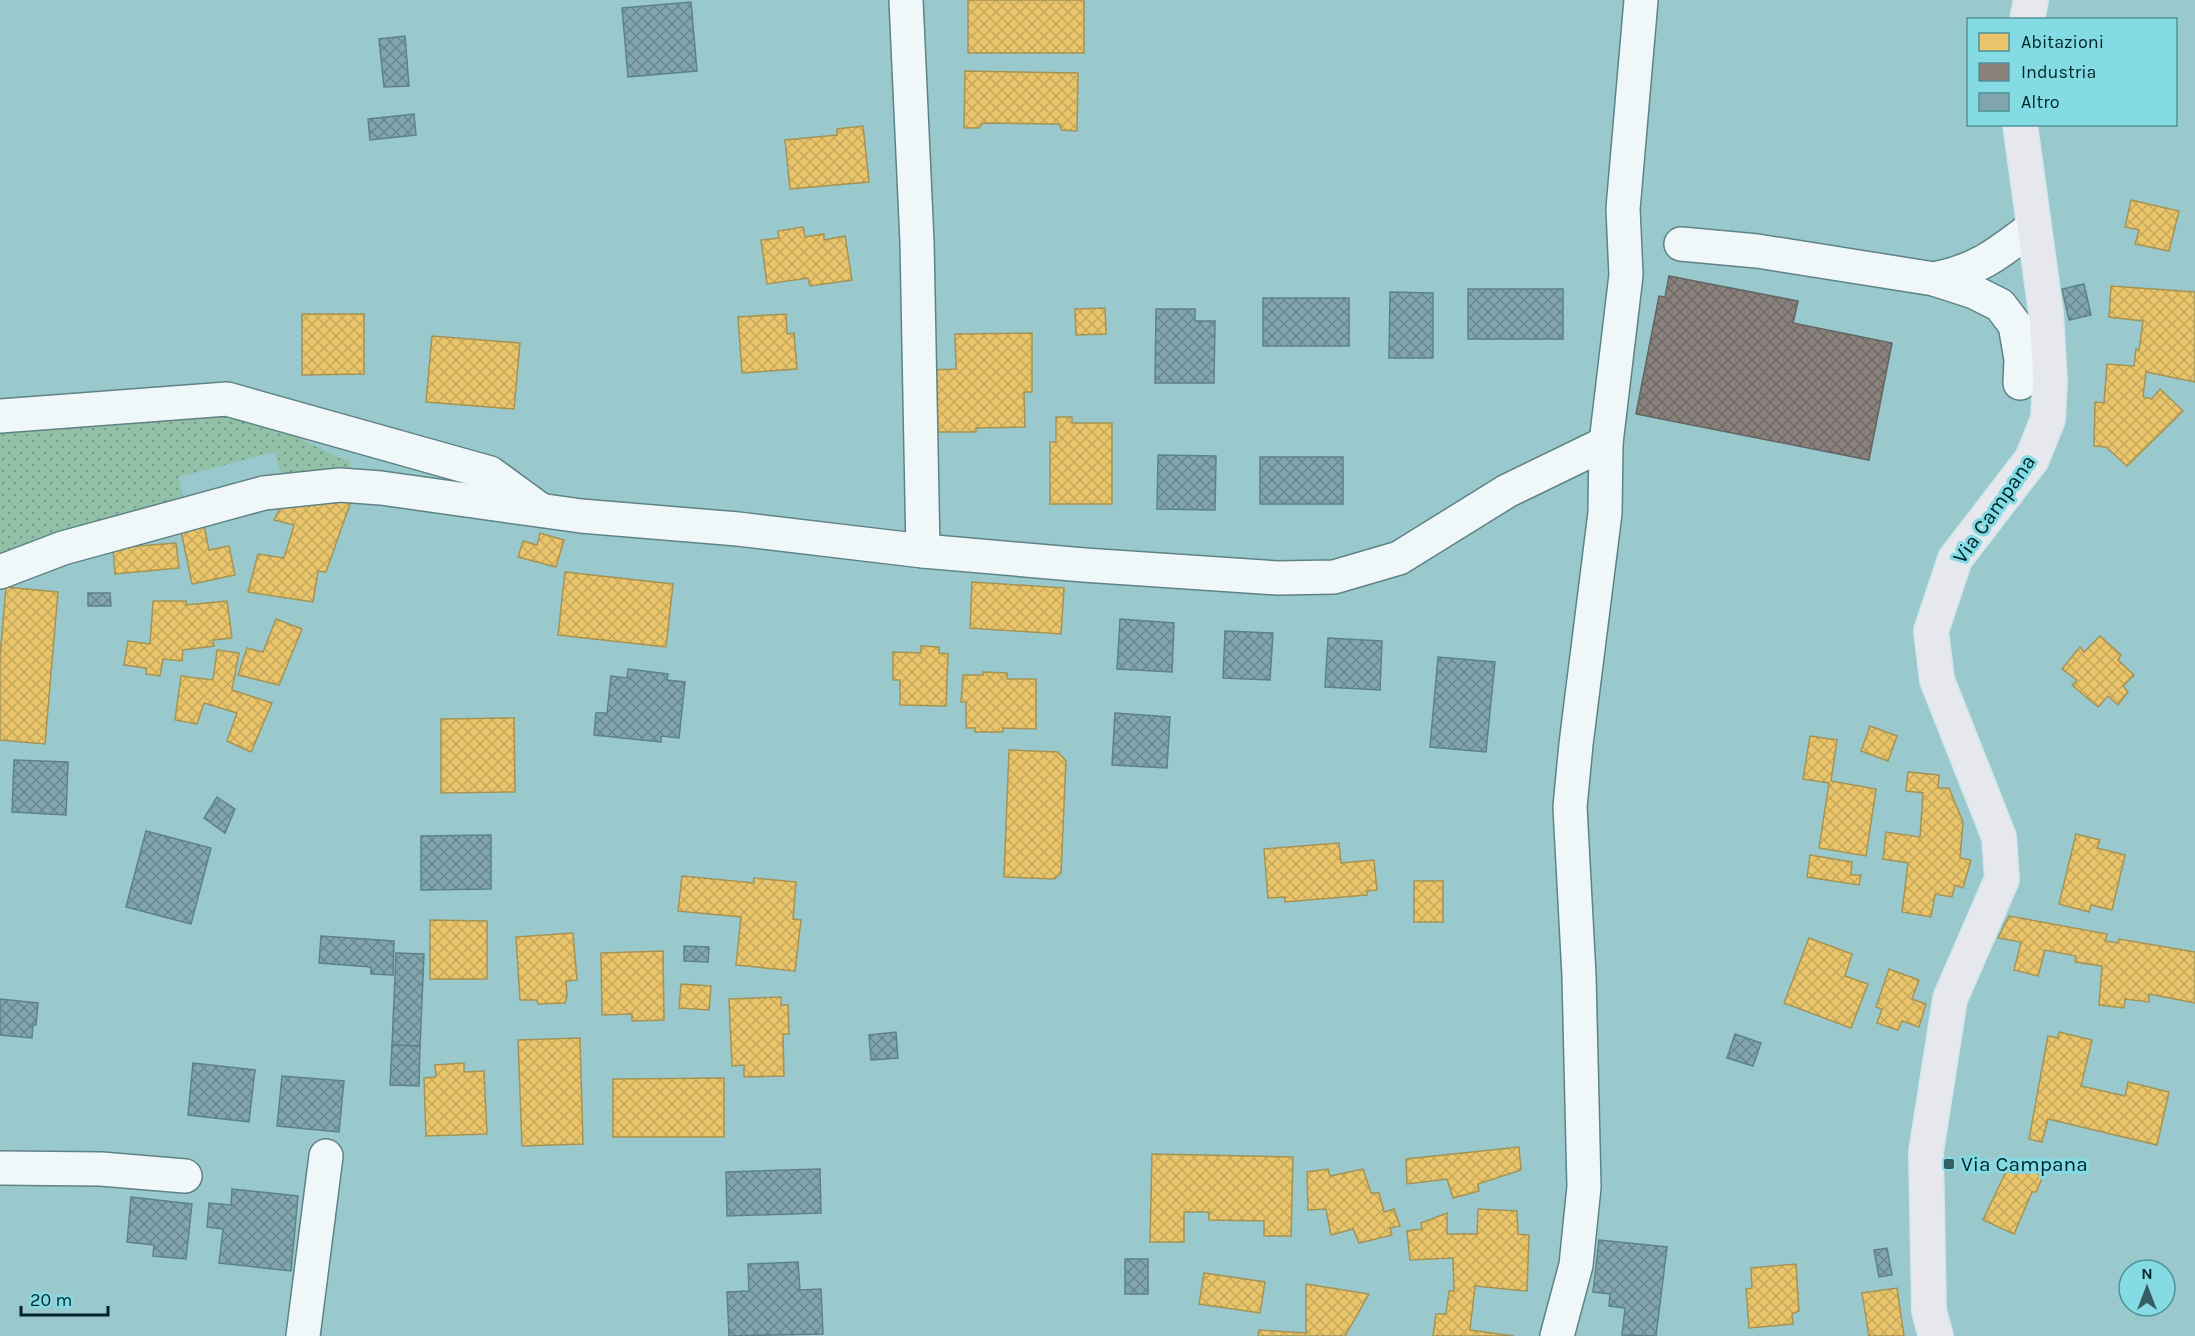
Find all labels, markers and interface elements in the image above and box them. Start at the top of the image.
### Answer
legend [1967,18,2177,126]
text: Abitazioni [2021,31,2104,53]
text: Industria [2021,61,2096,83]
text: Altro [2021,91,2060,113]
street label: Via Campana [1948,450,2040,568]
place label: Via Campana [1961,1152,2088,1176]
marker: Via Campana [1942,1157,1956,1171]
north arrow [2117,1258,2177,1318]
text: N [2141,1264,2153,1283]
scale bar [21,1279,108,1317]
text: 20 m [30,1289,72,1311]

